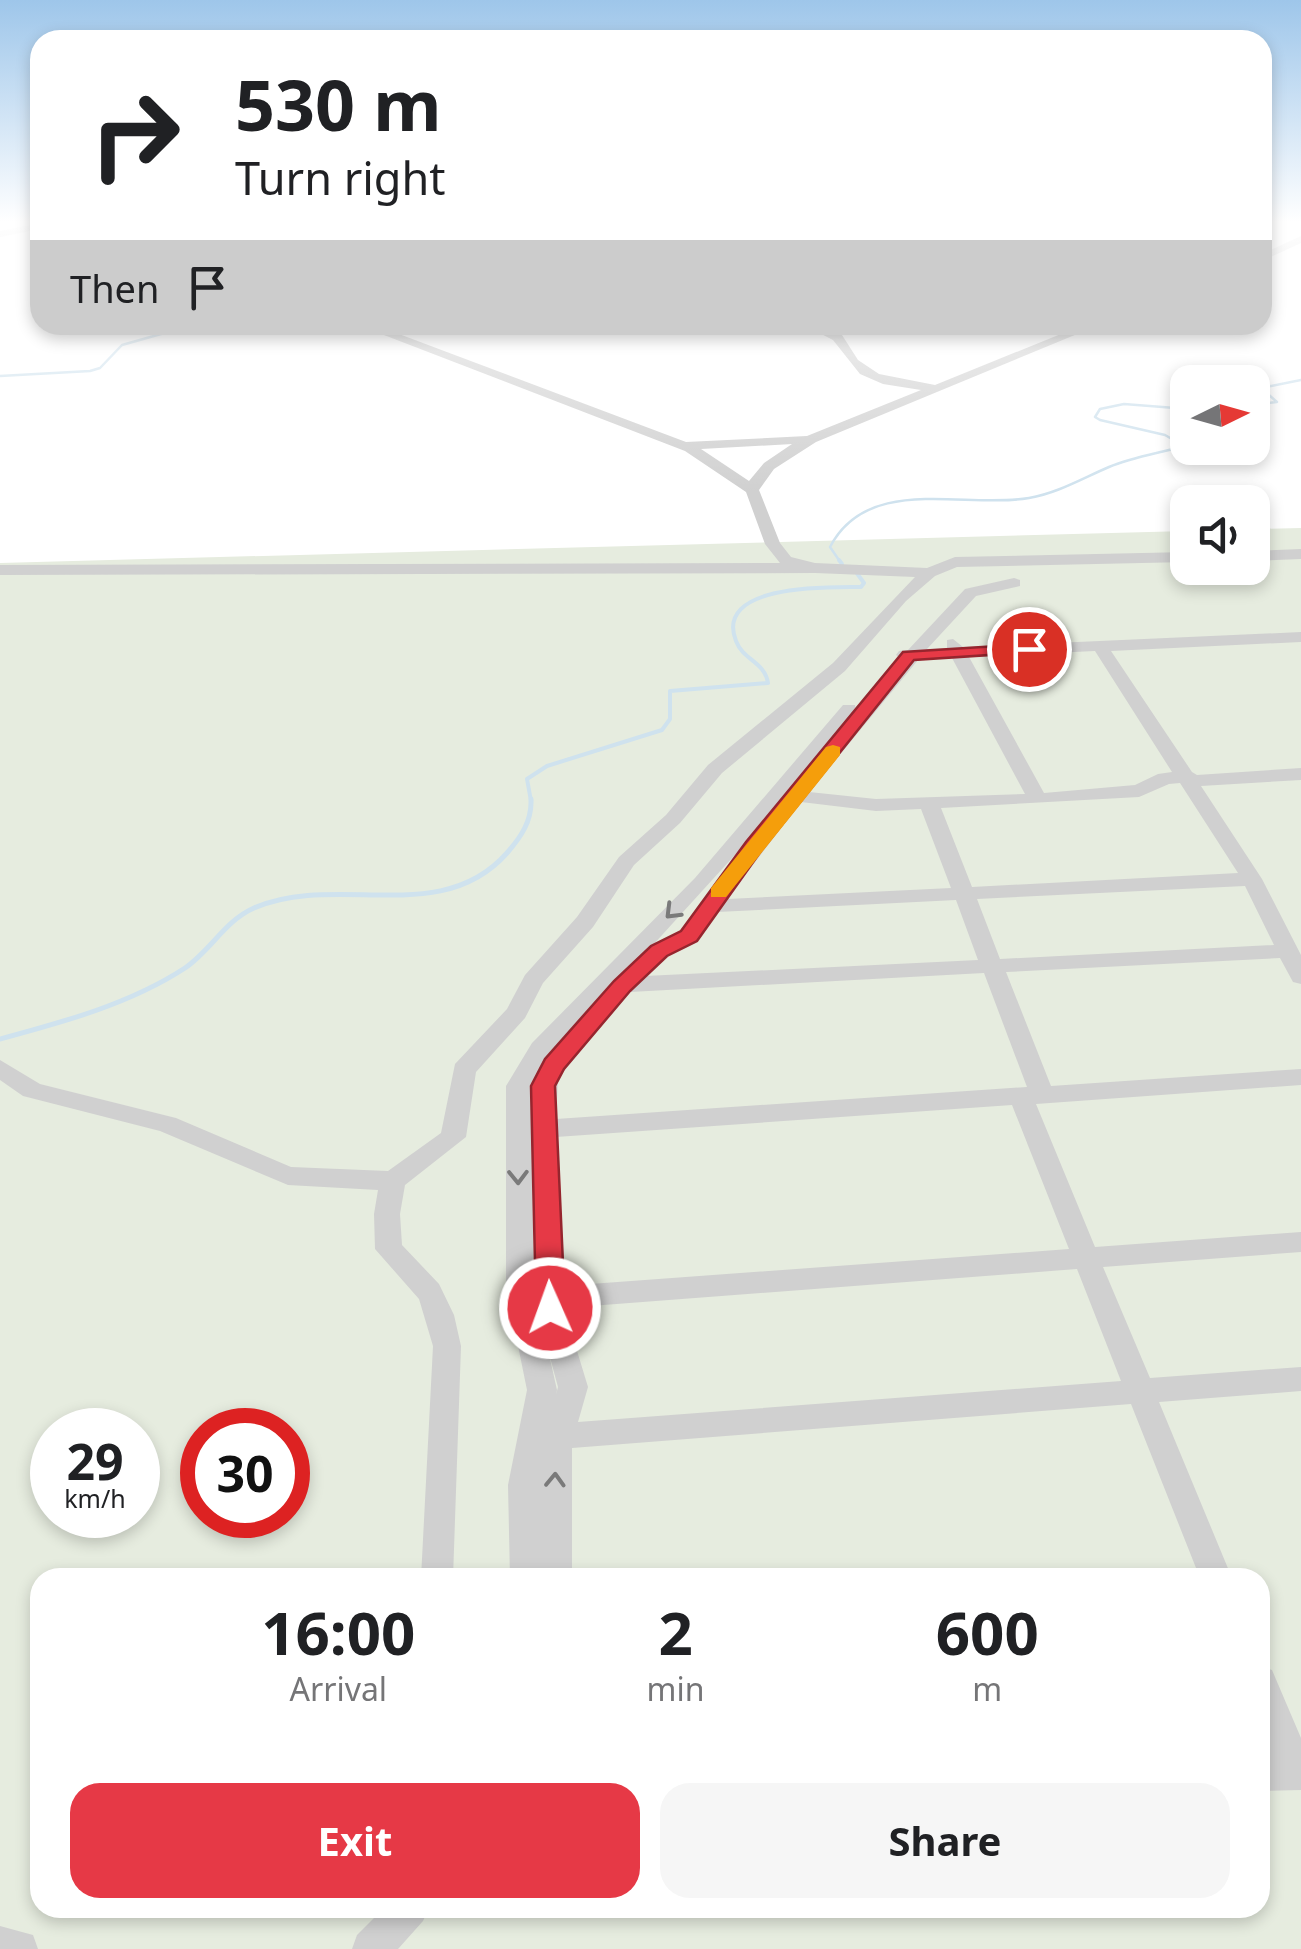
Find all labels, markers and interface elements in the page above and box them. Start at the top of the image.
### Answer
text: 530 m [235,56,442,152]
icon: right [70,70,200,200]
text: Turn right [235,147,446,208]
icon: arrive [180,260,235,315]
text: Then [70,262,160,314]
north arrow [1170,365,1270,465]
map controls [1170,365,1270,585]
button: sound [1170,485,1270,585]
pin [987,607,1072,692]
icon: arrive [1002,622,1057,677]
one-way arrow [666,900,684,918]
one-way arrow [508,1169,529,1185]
position arrow [498,1256,602,1360]
speed limit sign: 30 [180,1408,310,1538]
text: 29 [66,1427,124,1495]
one-way arrow [545,1472,566,1488]
text: km/h [64,1481,126,1515]
text: 16:00 [261,1591,415,1673]
text: 2 [658,1591,693,1673]
text: 600 [936,1591,1039,1673]
text: Arrival [290,1667,387,1710]
text: min [647,1667,705,1710]
text: m [972,1667,1002,1710]
button: Exit [70,1783,640,1898]
button: Share [660,1783,1230,1898]

